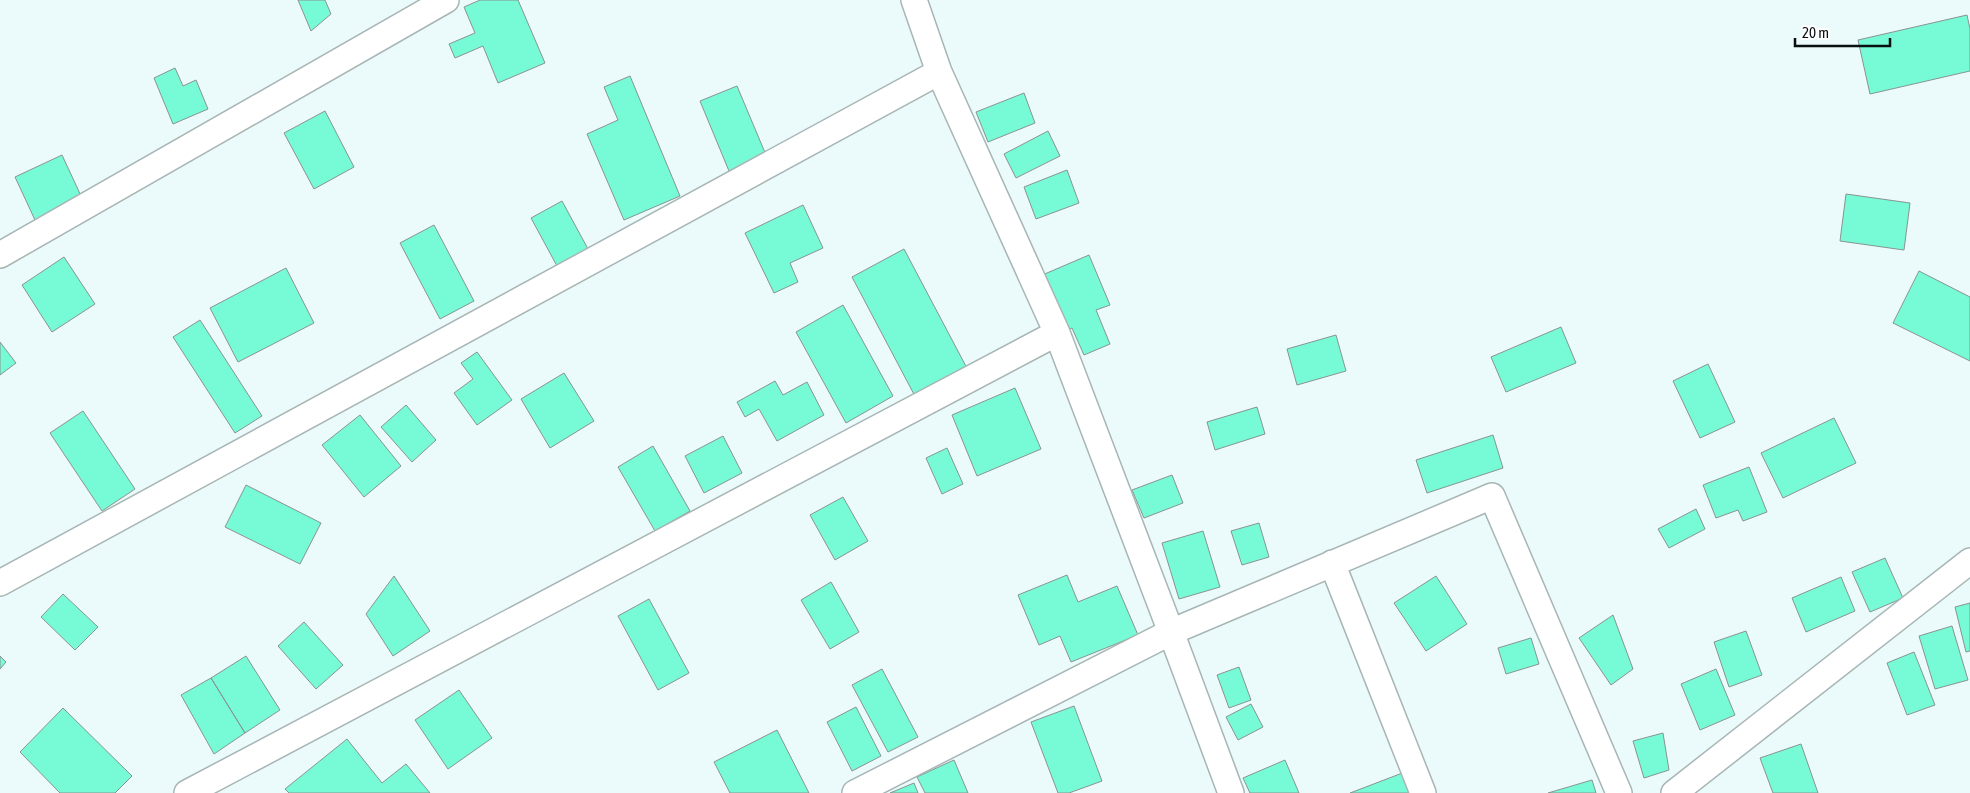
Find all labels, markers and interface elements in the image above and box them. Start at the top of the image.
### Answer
scale bar [1795,15,1890,47]
text: 20 m [1802,24,1829,41]

